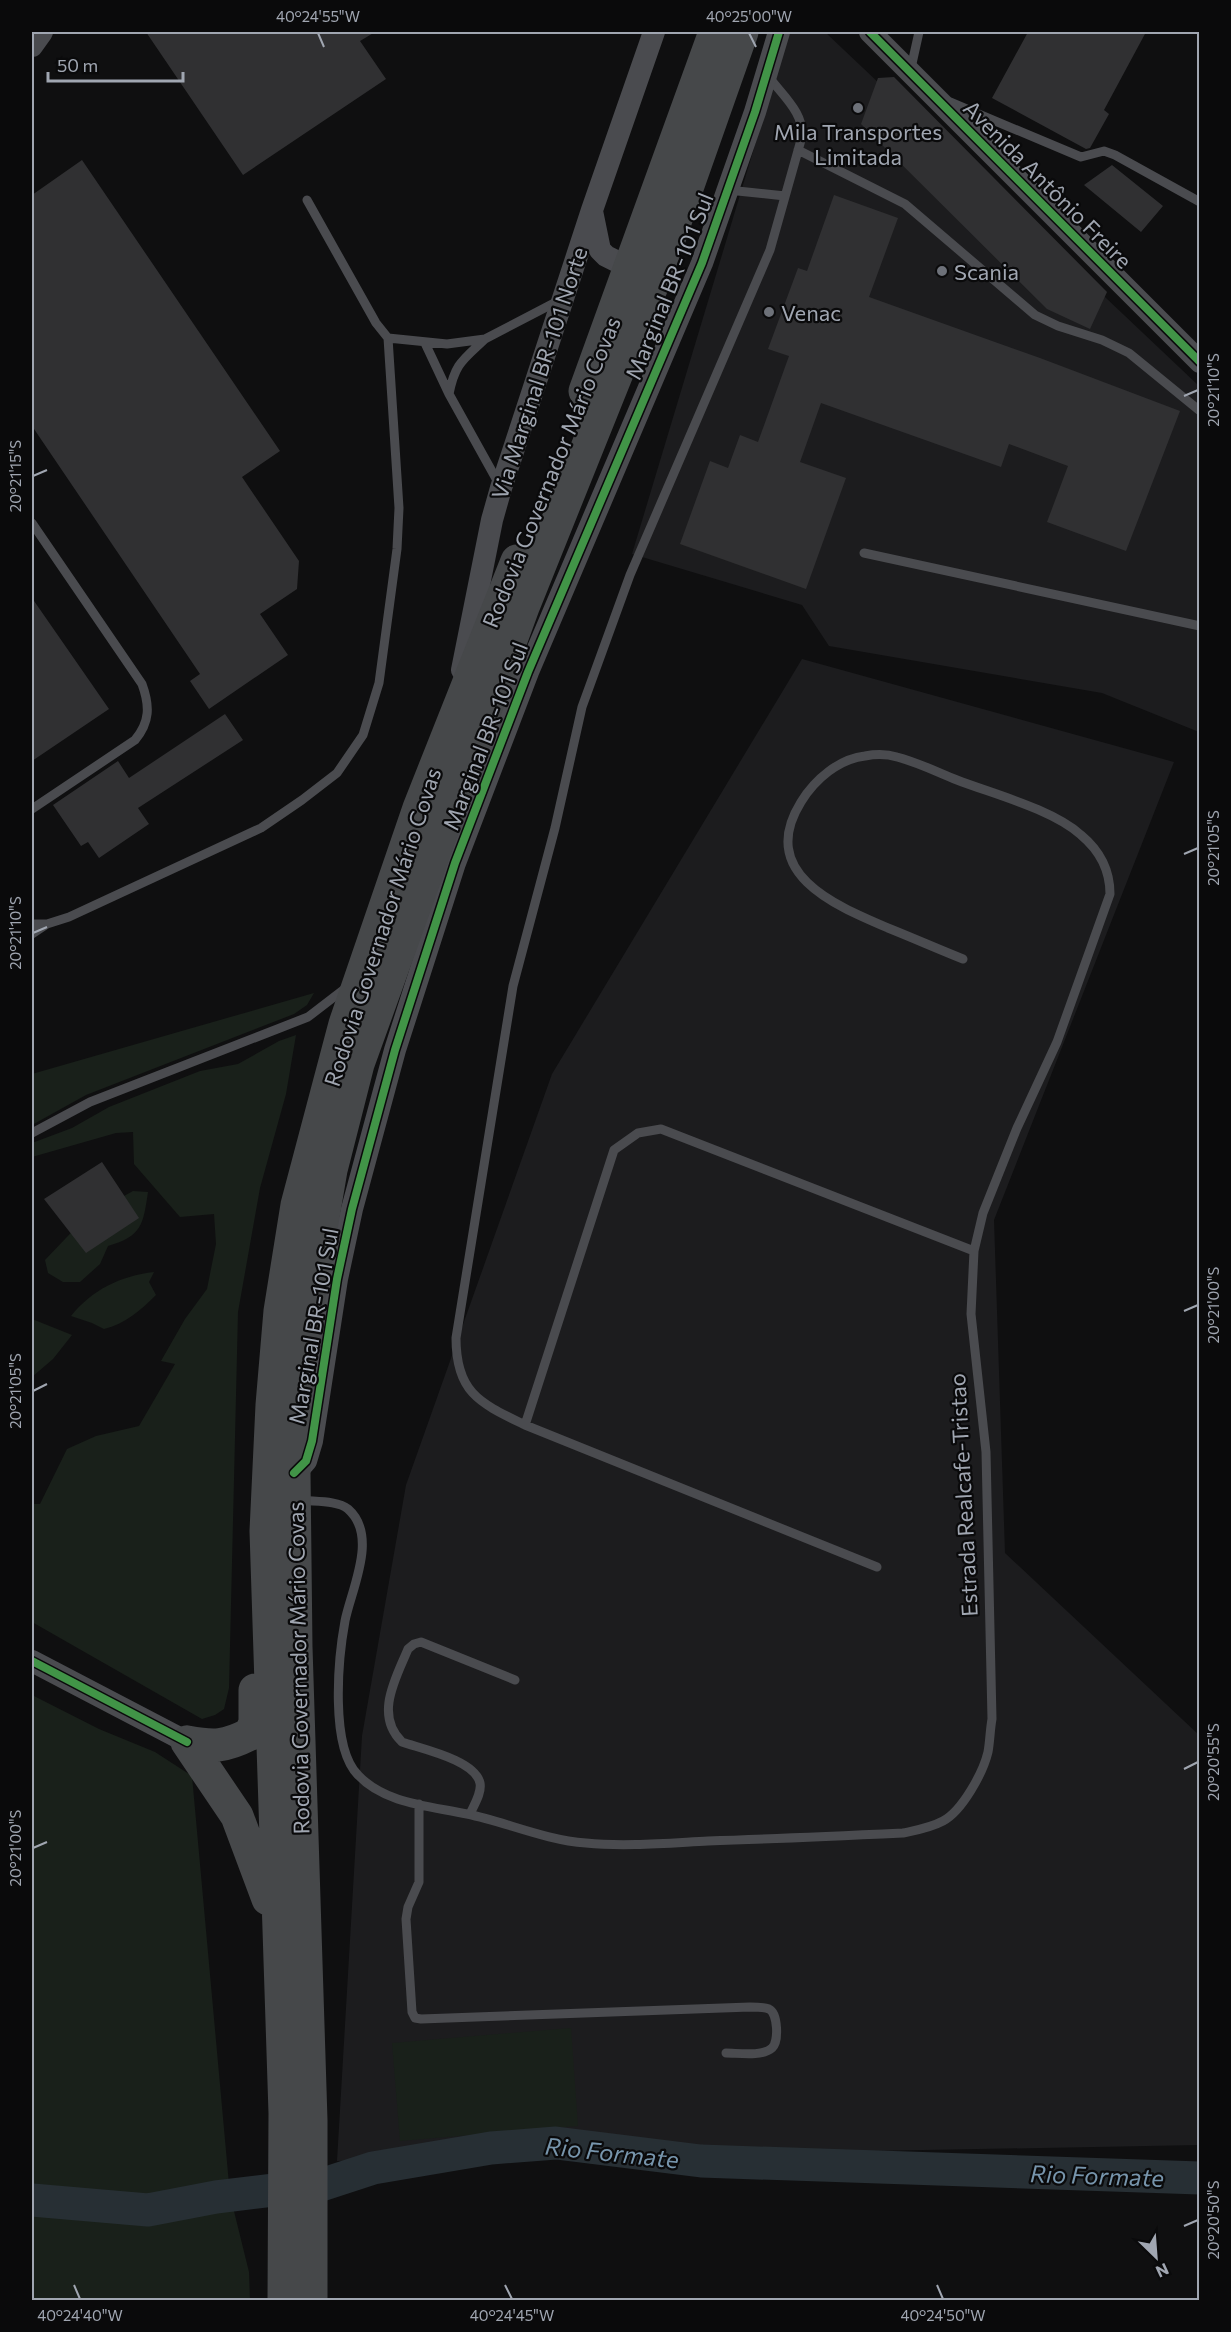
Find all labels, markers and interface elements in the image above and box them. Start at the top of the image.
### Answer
text: 40°24'55"W [276,7,360,25]
text: 40°25'00"W [706,7,792,25]
scale bar [48,45,183,83]
text: 50 m [57,54,98,76]
street label: Avenida Antônio Freire [958,94,1138,274]
marker: Mila Transportes Limitada [851,101,865,115]
place label: Mila Transportes Limitada [774,118,942,170]
street label: Marginal BR-101 Sul [619,189,719,383]
street label: Via Marginal BR-101 Norte [485,243,593,503]
place label: Scania [954,258,1019,285]
marker: Scania [935,264,949,278]
place label: Venac [781,299,841,326]
marker: Venac [762,305,776,319]
street label: Rodovia Governador Mário Covas [476,313,626,631]
text: 20°21'10"S [1204,353,1222,427]
text: 20°21'15"S [6,440,24,512]
street label: Marginal BR-101 Sul [437,638,533,834]
street label: Rodovia Governador Mário Covas [318,765,446,1089]
text: 20°21'05"S [1204,810,1222,886]
text: 20°21'10"S [6,896,24,970]
street label: Marginal BR-101 Sul [282,1226,344,1426]
text: 20°21'00"S [1204,1266,1222,1343]
text: 20°21'05"S [6,1353,24,1429]
street label: Estrada Realcafe-Tristao [943,1373,983,1617]
street label: Rodovia Governador Mário Covas [282,1501,314,1835]
text: 20°20'55"S [1204,1723,1222,1801]
text: 20°21'00"S [6,1809,24,1886]
water label: Rio Formate [544,2131,681,2173]
water label: Rio Formate [1029,2158,1165,2192]
text: 20°20'50"S [1204,2180,1222,2259]
north arrow [1126,2227,1186,2287]
text: N [1153,2260,1172,2282]
text: 40°24'40"W [37,2306,123,2324]
text: 40°24'45"W [470,2306,554,2324]
text: 40°24'50"W [900,2306,986,2324]

